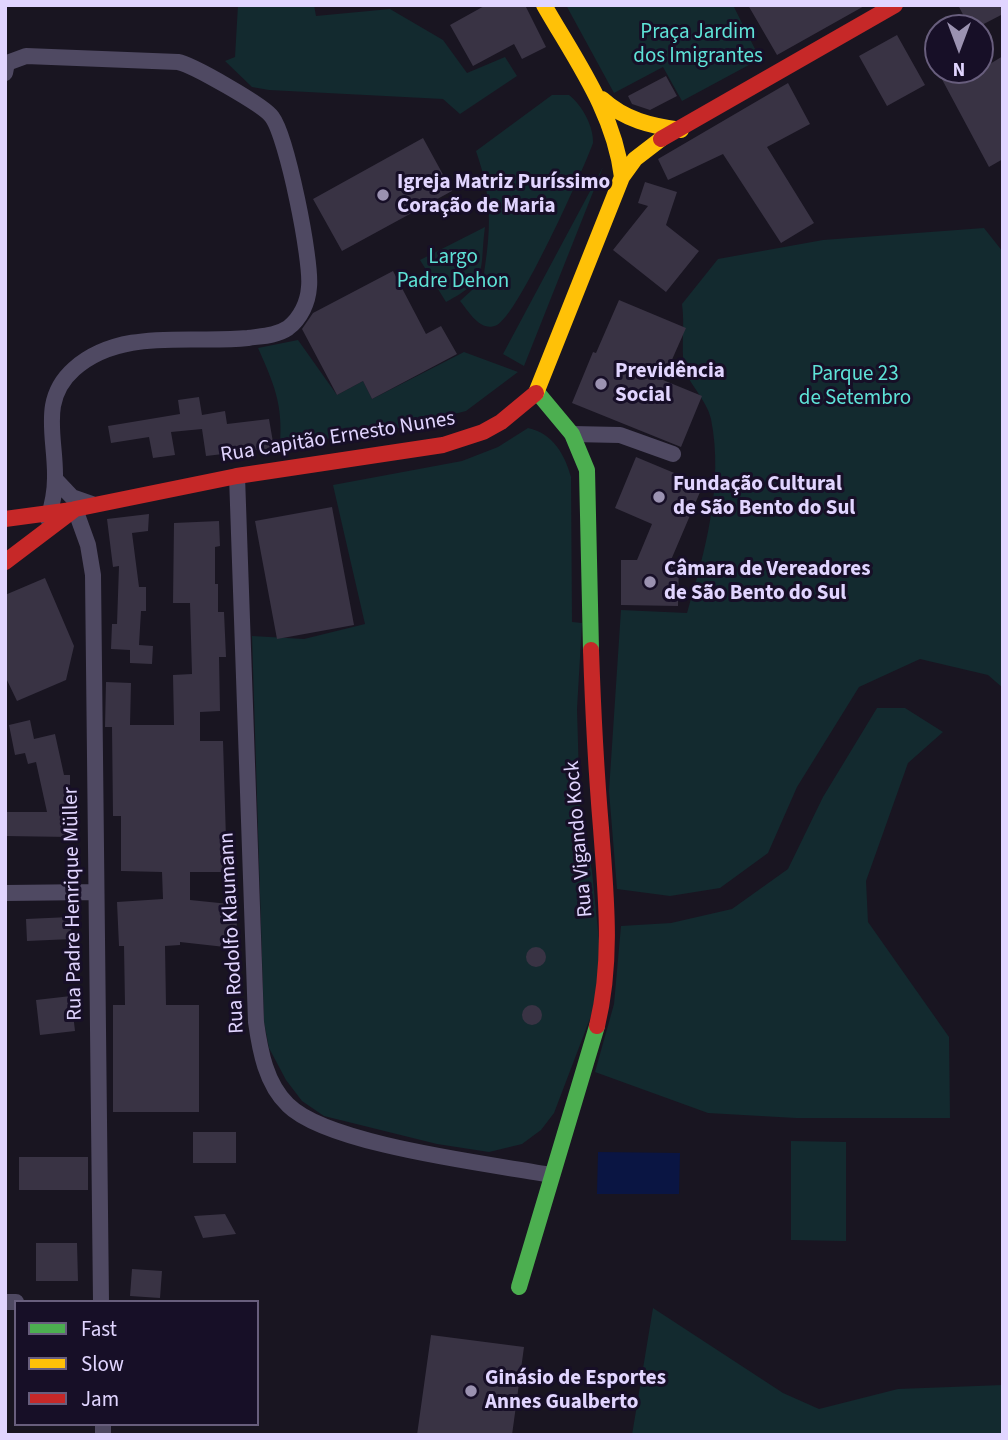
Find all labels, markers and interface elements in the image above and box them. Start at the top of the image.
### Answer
north arrow [924,14,994,84]
park label: Praça Jardim dos Imigrantes [633,20,763,70]
text: N [953,55,965,82]
place label: Igreja Matriz Puríssimo Coração de Maria [397,170,610,220]
marker: Igreja Matriz Puríssimo Coração de Maria [375,187,391,203]
park label: Largo Padre Dehon [397,245,509,295]
place label: Previdência Social [615,359,725,409]
park label: Parque 23 de Setembro [799,362,911,412]
marker: Previdência Social [593,376,609,392]
street label: Rua Capitão Ernesto Nunes [219,407,457,469]
place label: Fundação Cultural de São Bento do Sul [673,472,855,522]
marker: Fundação Cultural de São Bento do Sul [651,489,667,505]
place label: Câmara de Vereadores de São Bento do Sul [664,557,871,607]
marker: Câmara de Vereadores de São Bento do Sul [642,574,658,590]
street label: Rua Vigando Kock [561,760,599,918]
street label: Rua Padre Henrique Müller [59,787,89,1021]
street label: Rua Rodolfo Klaumann [215,832,251,1034]
legend [14,1300,259,1426]
text: Fast [81,1314,117,1344]
text: Slow [81,1349,124,1379]
place label: Ginásio de Esportes Annes Gualberto [485,1366,666,1416]
marker: Ginásio de Esportes Annes Gualberto [463,1383,479,1399]
text: Jam [81,1384,119,1414]

